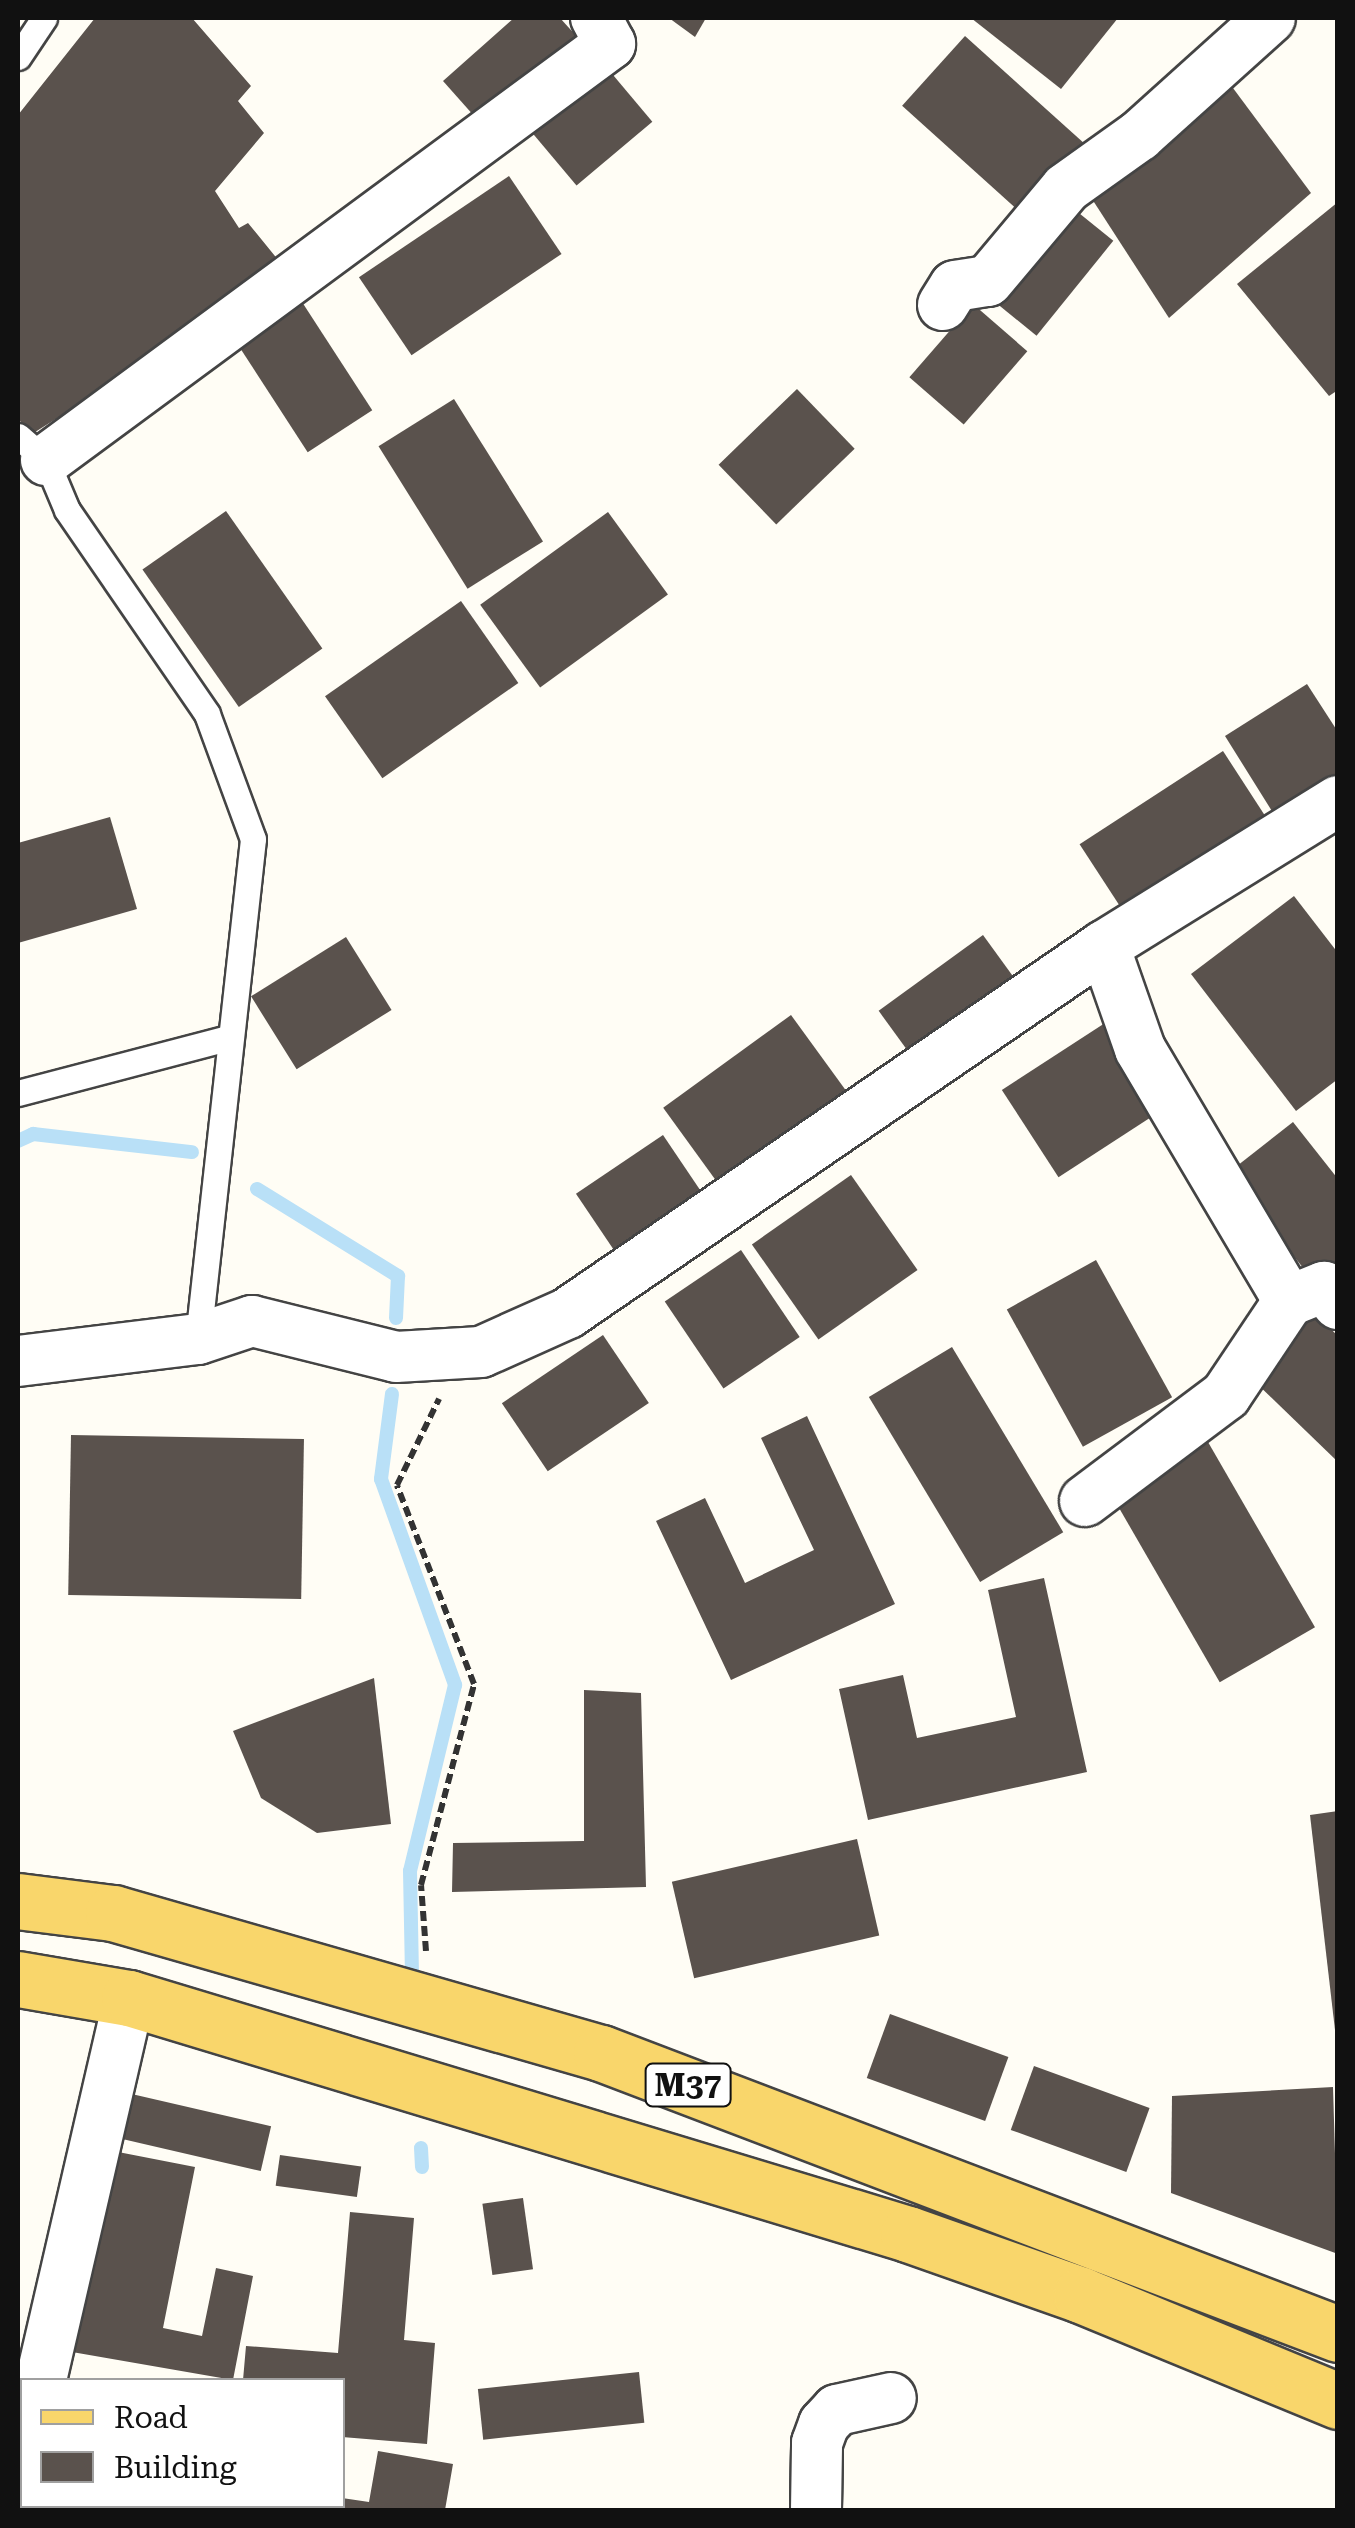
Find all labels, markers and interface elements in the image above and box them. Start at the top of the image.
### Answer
road number: M37 [643,2058,733,2112]
legend [20,2378,345,2508]
text: Road [114,2400,188,2435]
text: Building [114,2450,237,2485]

